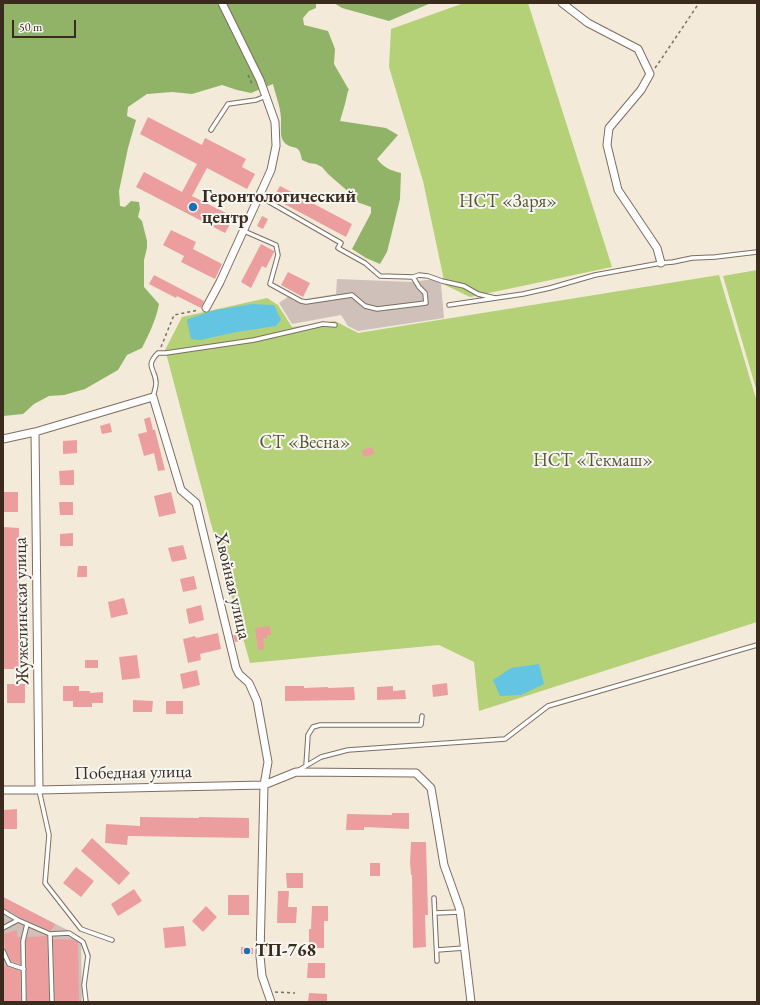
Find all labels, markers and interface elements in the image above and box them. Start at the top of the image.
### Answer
scale bar [14,12,78,38]
text: 50 m [19,19,42,35]
place label: Геронтологический центр [202,186,356,228]
park label: НСТ «Заря» [459,191,557,213]
marker: Геронтологический центр [187,201,199,213]
park label: СТ «Весна» [260,432,350,454]
park label: НСТ «Текмаш» [533,450,653,472]
street label: Хвойная улица [209,530,255,642]
street label: Жужелинская улица [10,537,34,685]
street label: Победная улица [74,761,192,785]
place label: ТП-768 [255,940,316,962]
marker: ТП-768 [242,946,252,956]

